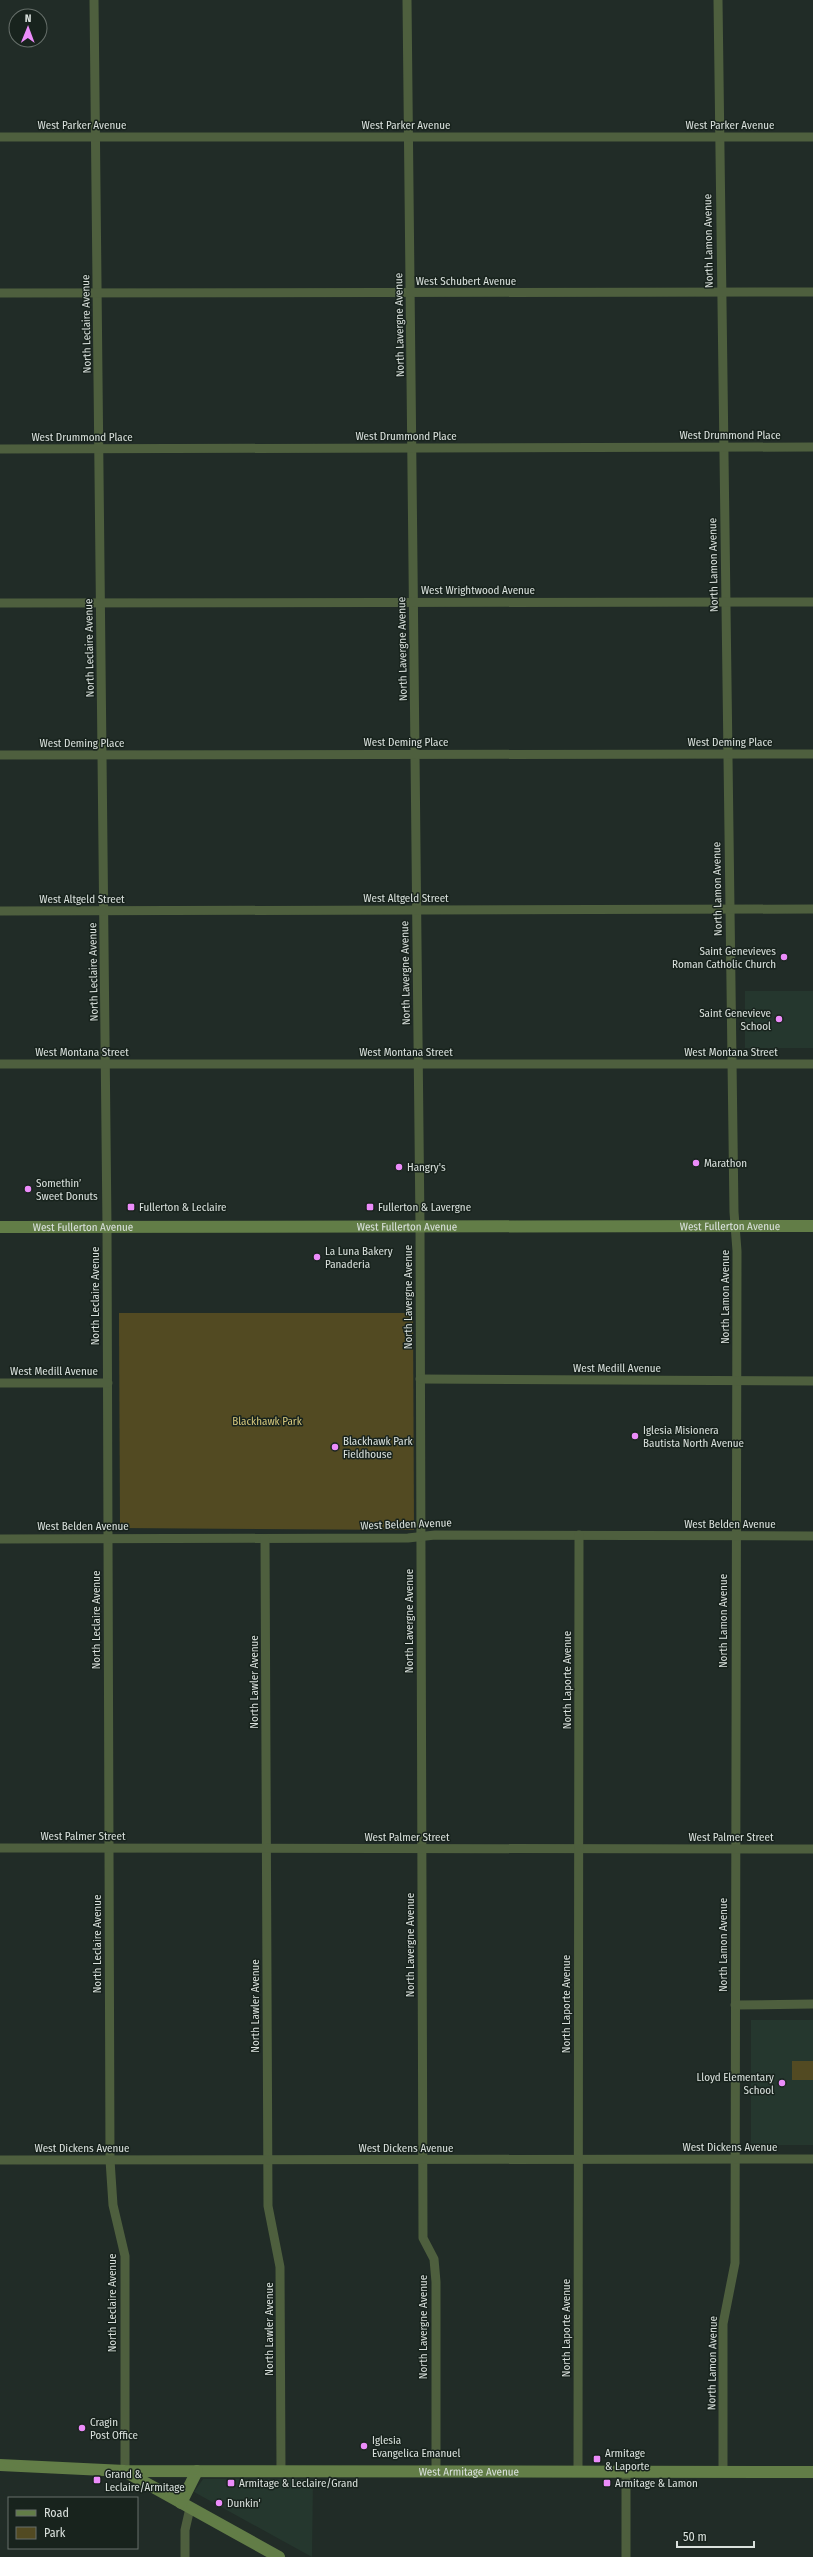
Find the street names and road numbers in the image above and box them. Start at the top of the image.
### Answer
street label: West Parker Avenue [38,119,126,132]
street label: West Parker Avenue [362,119,450,132]
street label: West Parker Avenue [686,119,774,132]
street label: North Lamon Avenue [701,194,716,288]
street label: North Lavergne Avenue [392,273,407,377]
street label: North Leclaire Avenue [79,275,94,373]
street label: West Schubert Avenue [416,275,516,288]
street label: West Drummond Place [679,429,781,442]
street label: West Drummond Place [355,430,457,443]
street label: West Drummond Place [31,431,133,444]
street label: North Lamon Avenue [706,518,721,612]
street label: West Wrightwood Avenue [421,584,535,597]
street label: North Lavergne Avenue [395,597,410,701]
street label: North Leclaire Avenue [82,599,97,697]
street label: West Deming Place [364,736,448,749]
street label: West Deming Place [688,736,772,749]
street label: West Deming Place [40,737,124,750]
street label: North Lamon Avenue [710,842,725,936]
street label: West Altgeld Street [363,892,449,905]
street label: West Altgeld Street [39,893,125,906]
street label: North Lavergne Avenue [398,921,413,1025]
street label: North Leclaire Avenue [86,923,101,1021]
street label: West Montana Street [35,1046,129,1059]
street label: West Montana Street [359,1046,453,1059]
street label: West Montana Street [684,1046,778,1059]
street label: West Fullerton Avenue [357,1220,457,1234]
street label: West Fullerton Avenue [680,1220,780,1233]
street label: West Fullerton Avenue [33,1221,133,1234]
street label: North Lavergne Avenue [402,1245,415,1349]
street label: North Leclaire Avenue [89,1247,102,1345]
street label: North Lamon Avenue [719,1250,732,1344]
street label: West Medill Avenue [573,1362,661,1375]
street label: West Medill Avenue [10,1365,98,1378]
street label: West Belden Avenue [360,1516,452,1533]
street label: West Belden Avenue [684,1518,776,1531]
street label: West Belden Avenue [37,1520,129,1533]
street label: North Lavergne Avenue [403,1569,416,1673]
street label: North Leclaire Avenue [90,1571,103,1669]
street label: North Lamon Avenue [717,1574,730,1668]
street label: North Laporte Avenue [561,1631,574,1729]
street label: North Lawler Avenue [248,1635,261,1729]
street label: West Palmer Street [40,1830,126,1843]
street label: West Palmer Street [364,1831,450,1844]
street label: West Palmer Street [688,1831,774,1844]
street label: North Lavergne Avenue [404,1893,417,1997]
street label: North Leclaire Avenue [91,1895,104,1993]
street label: North Lamon Avenue [717,1898,730,1992]
street label: North Laporte Avenue [560,1955,573,2053]
street label: North Lawler Avenue [249,1959,262,2053]
street label: West Dickens Avenue [683,2141,777,2154]
street label: West Dickens Avenue [35,2142,129,2155]
street label: West Dickens Avenue [359,2142,453,2155]
street label: North Leclaire Avenue [106,2254,119,2352]
street label: North Lavergne Avenue [417,2275,430,2379]
street label: North Laporte Avenue [560,2279,573,2377]
street label: North Lawler Avenue [263,2282,276,2376]
street label: North Lamon Avenue [705,2316,720,2410]
street label: West Armitage Avenue [419,2465,519,2479]

